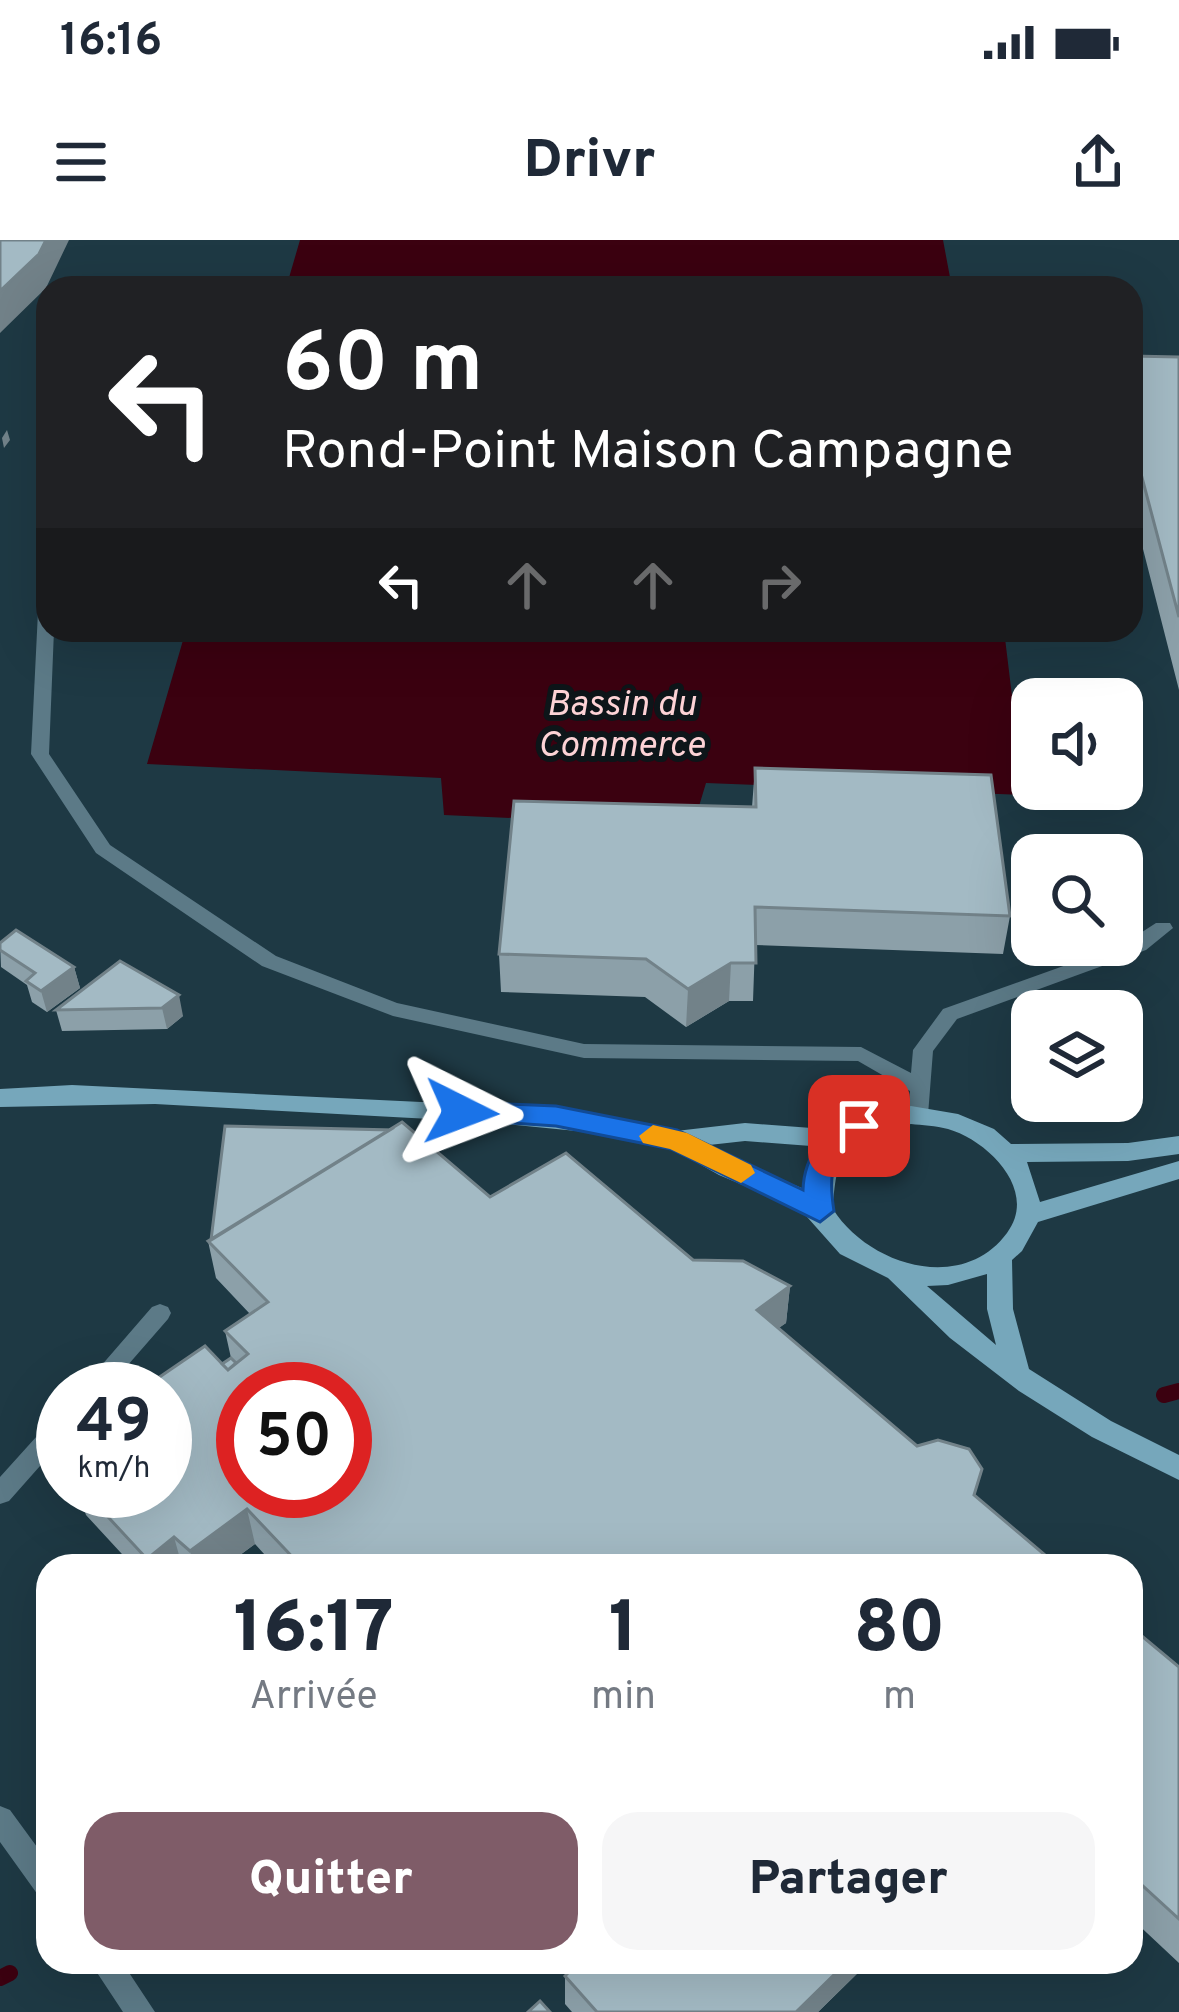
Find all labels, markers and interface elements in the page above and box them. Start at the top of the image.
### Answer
text: 16:16 [60,14,162,71]
text: Drivr [524,128,655,197]
icon: menu [48,129,114,195]
icon: share [1065,129,1131,195]
text: 60 m [282,315,483,421]
icon: left [84,324,240,480]
text: Rond-Point Maison Campagne [282,419,1013,488]
icon: left [368,552,434,618]
icon: ahead [494,552,560,618]
icon: ahead [620,552,686,618]
icon: right [746,552,812,618]
map controls [1011,678,1143,1122]
button: sound [1011,678,1143,810]
water label: Bassin du Commerce [538,683,705,770]
button: search [1011,834,1143,966]
button: layers [1011,990,1143,1122]
position arrow [398,1049,524,1175]
pin [808,1075,910,1177]
icon: arrive [826,1093,892,1159]
speed limit sign: 50 [216,1362,372,1518]
text: 49 [76,1387,152,1463]
text: km/h [78,1451,150,1488]
text: 16:17 [233,1586,394,1678]
text: 1 [609,1586,638,1678]
text: 80 [853,1586,946,1678]
text: Arrivée [250,1674,378,1723]
text: min [591,1674,656,1723]
text: m [883,1674,916,1723]
button: Quitter [84,1812,578,1950]
button: Partager [602,1812,1095,1950]

